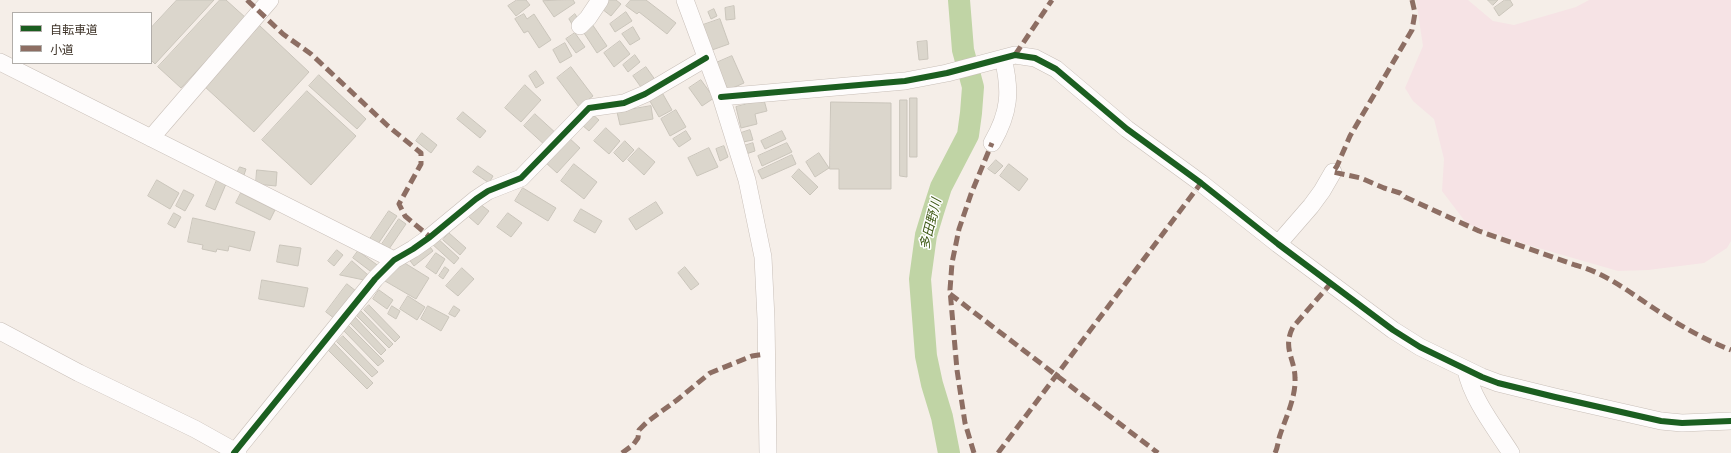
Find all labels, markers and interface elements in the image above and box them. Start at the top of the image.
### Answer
legend [12,12,152,64]
text: 自転車道 [50,23,98,37]
text: 小道 [50,43,74,57]
water label: 多田野川 [917,197,945,251]

